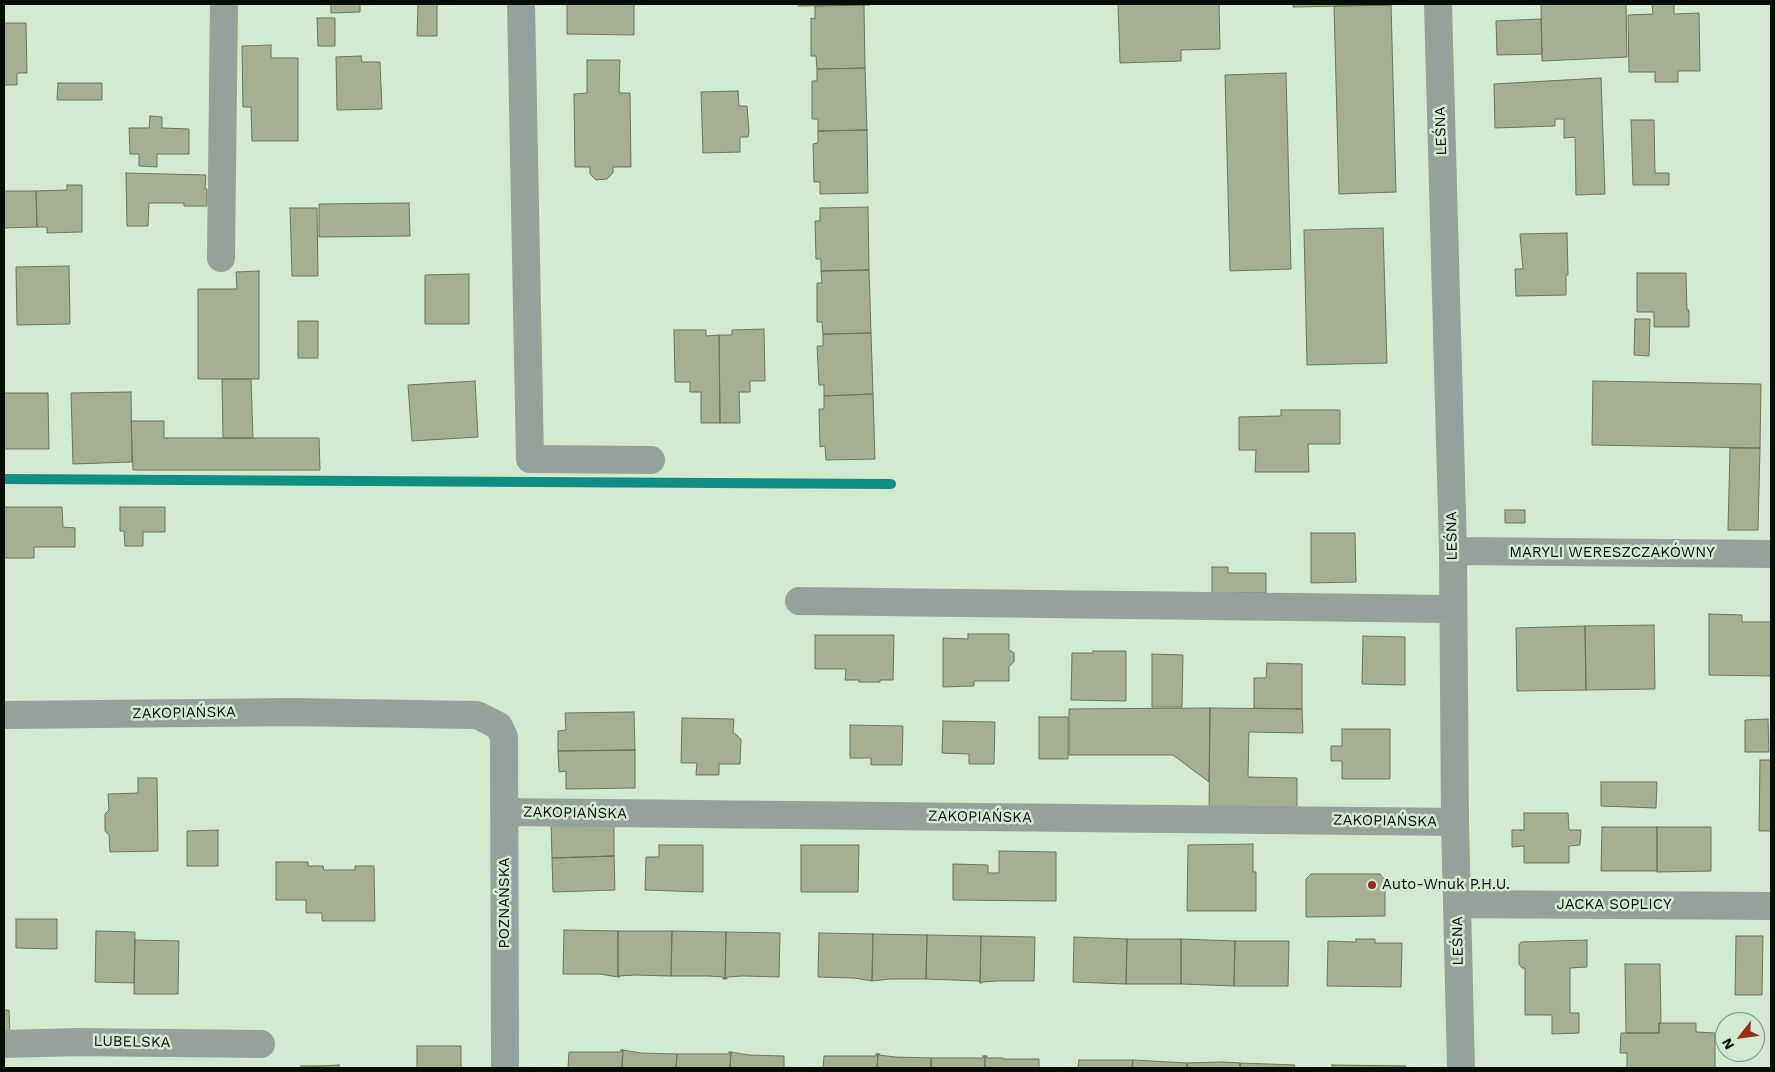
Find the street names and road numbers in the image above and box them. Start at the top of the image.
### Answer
street label: LEŚNA [1431,106,1451,156]
street label: LEŚNA [1443,511,1461,561]
street label: MARYLI WERESZCZAKÓWNY [1509,544,1715,562]
street label: ZAKOPIAŃSKA [132,703,236,723]
street label: ZAKOPIAŃSKA [523,803,627,823]
street label: ZAKOPIAŃSKA [928,807,1032,827]
street label: ZAKOPIAŃSKA [1333,811,1437,831]
street label: POZNAŃSKA [496,858,514,948]
street label: JACKA SOPLICY [1556,896,1672,914]
street label: LEŚNA [1449,916,1467,966]
street label: LUBELSKA [93,1032,171,1052]

